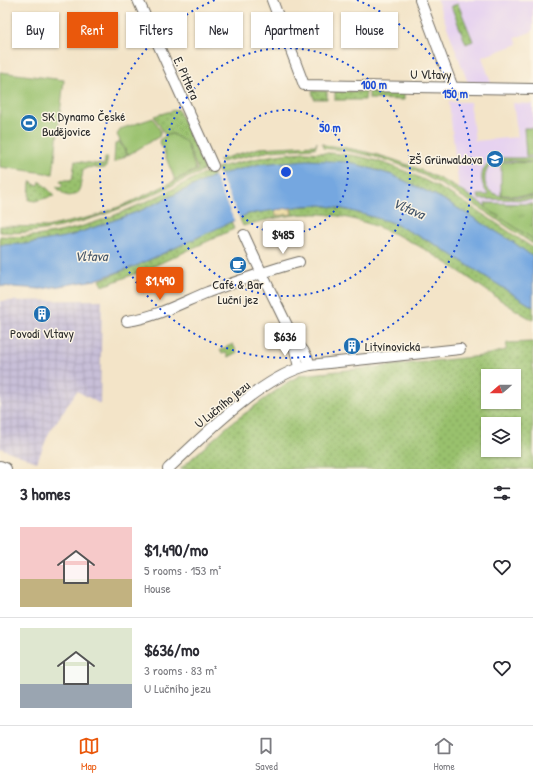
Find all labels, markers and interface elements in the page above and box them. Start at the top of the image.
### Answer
chip: Buy [12,12,59,48]
chip: Rent [67,12,118,48]
chip: Filters [126,12,187,48]
chip: New [195,12,243,48]
chip: Apartment [251,12,333,48]
chip: House [341,12,398,48]
street label: E. Pittera [170,54,204,102]
street label: U Vltavy [410,65,452,83]
text: 100 m [361,76,387,93]
text: 150 m [442,85,468,102]
place label: SK Dynamo České Budějovice [42,107,125,140]
sports icon: SK Dynamo České Budějovice [19,113,39,133]
text: 50 m [319,119,341,136]
school or university icon: ZŠ Grünwaldova [485,149,505,169]
place label: ZŠ Grünwaldova [409,150,482,168]
centre of rings [279,165,293,179]
water label: Vltava [390,193,429,224]
pin: $485 [259,221,307,255]
text: $485 [272,225,294,243]
water label: Vltava [75,246,109,265]
cafe icon: Café & Bar Luční jez [228,255,248,275]
pin: $1,490 [127,267,193,301]
text: $1,490 [145,271,175,289]
place label: Café & Bar Luční jez [212,275,264,308]
building icon: Povodí Vltavy [32,304,52,324]
pin: $636 [261,323,309,357]
place label: Povodí Vltavy [10,324,74,342]
text: $636 [274,327,296,345]
building icon: Litvínovická [342,336,362,356]
place label: Litvínovická [365,337,420,355]
north arrow [481,369,521,409]
map controls [481,369,521,457]
street label: U Lučního jezu [190,376,254,432]
button: layers [481,417,521,457]
text: 3 homes [20,482,70,505]
icon: filters [491,482,513,504]
text: $1,490/mo [144,538,208,561]
icon: home [52,543,100,591]
icon: heart [491,556,513,578]
text: 5 rooms · 153 m² [144,561,221,579]
text: House [144,579,171,597]
text: $636/mo [144,638,199,661]
icon: home [52,644,100,692]
icon: heart [491,657,513,679]
text: 3 rooms · 83 m² [144,661,217,679]
text: U Lučního jezu [144,679,211,697]
tab: Map [78,735,100,773]
tab: Saved [255,735,278,773]
tab: Home [433,735,455,773]

